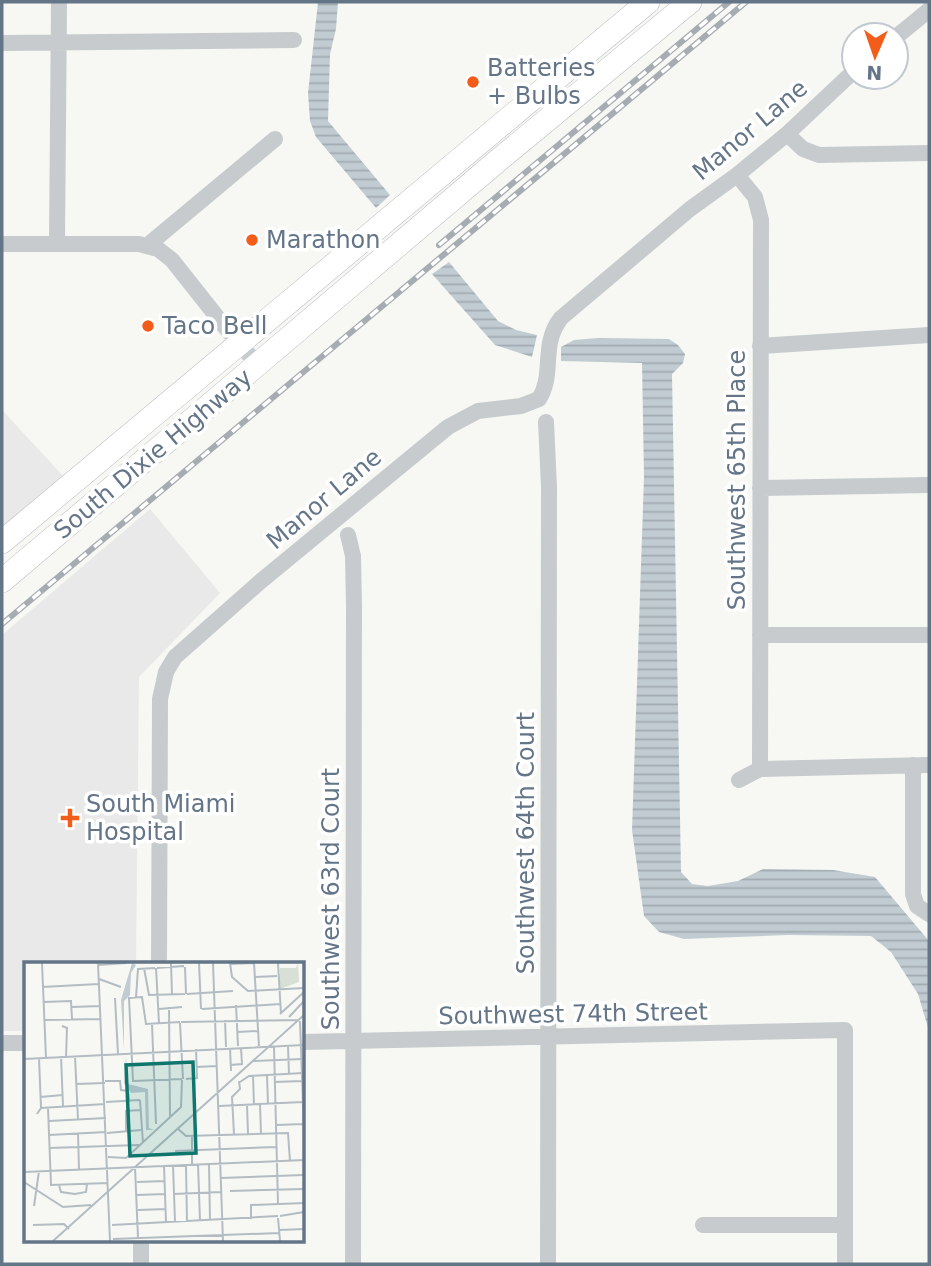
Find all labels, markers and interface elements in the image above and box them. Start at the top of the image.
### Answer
north arrow [840,21,910,91]
place label: Batteries + Bulbs [487,54,596,110]
text: N [866,62,883,84]
marker: Batteries + Bulbs [465,74,481,90]
street label: Manor Lane [687,74,813,186]
place label: Marathon [266,226,381,254]
marker: Marathon [244,232,260,248]
place label: Taco Bell [161,312,267,340]
marker: Taco Bell [140,318,156,334]
street label: Southwest 65th Place [723,350,751,610]
street label: South Dixie Highway [48,363,258,545]
street label: Manor Lane [261,443,387,555]
street label: Southwest 64th Court [512,712,540,974]
street label: Southwest 63rd Court [317,768,345,1030]
place label: South Miami Hospital [86,790,236,846]
marker: South Miami Hospital [60,808,80,828]
inset map [24,962,304,1242]
street label: Southwest 74th Street [438,998,708,1030]

